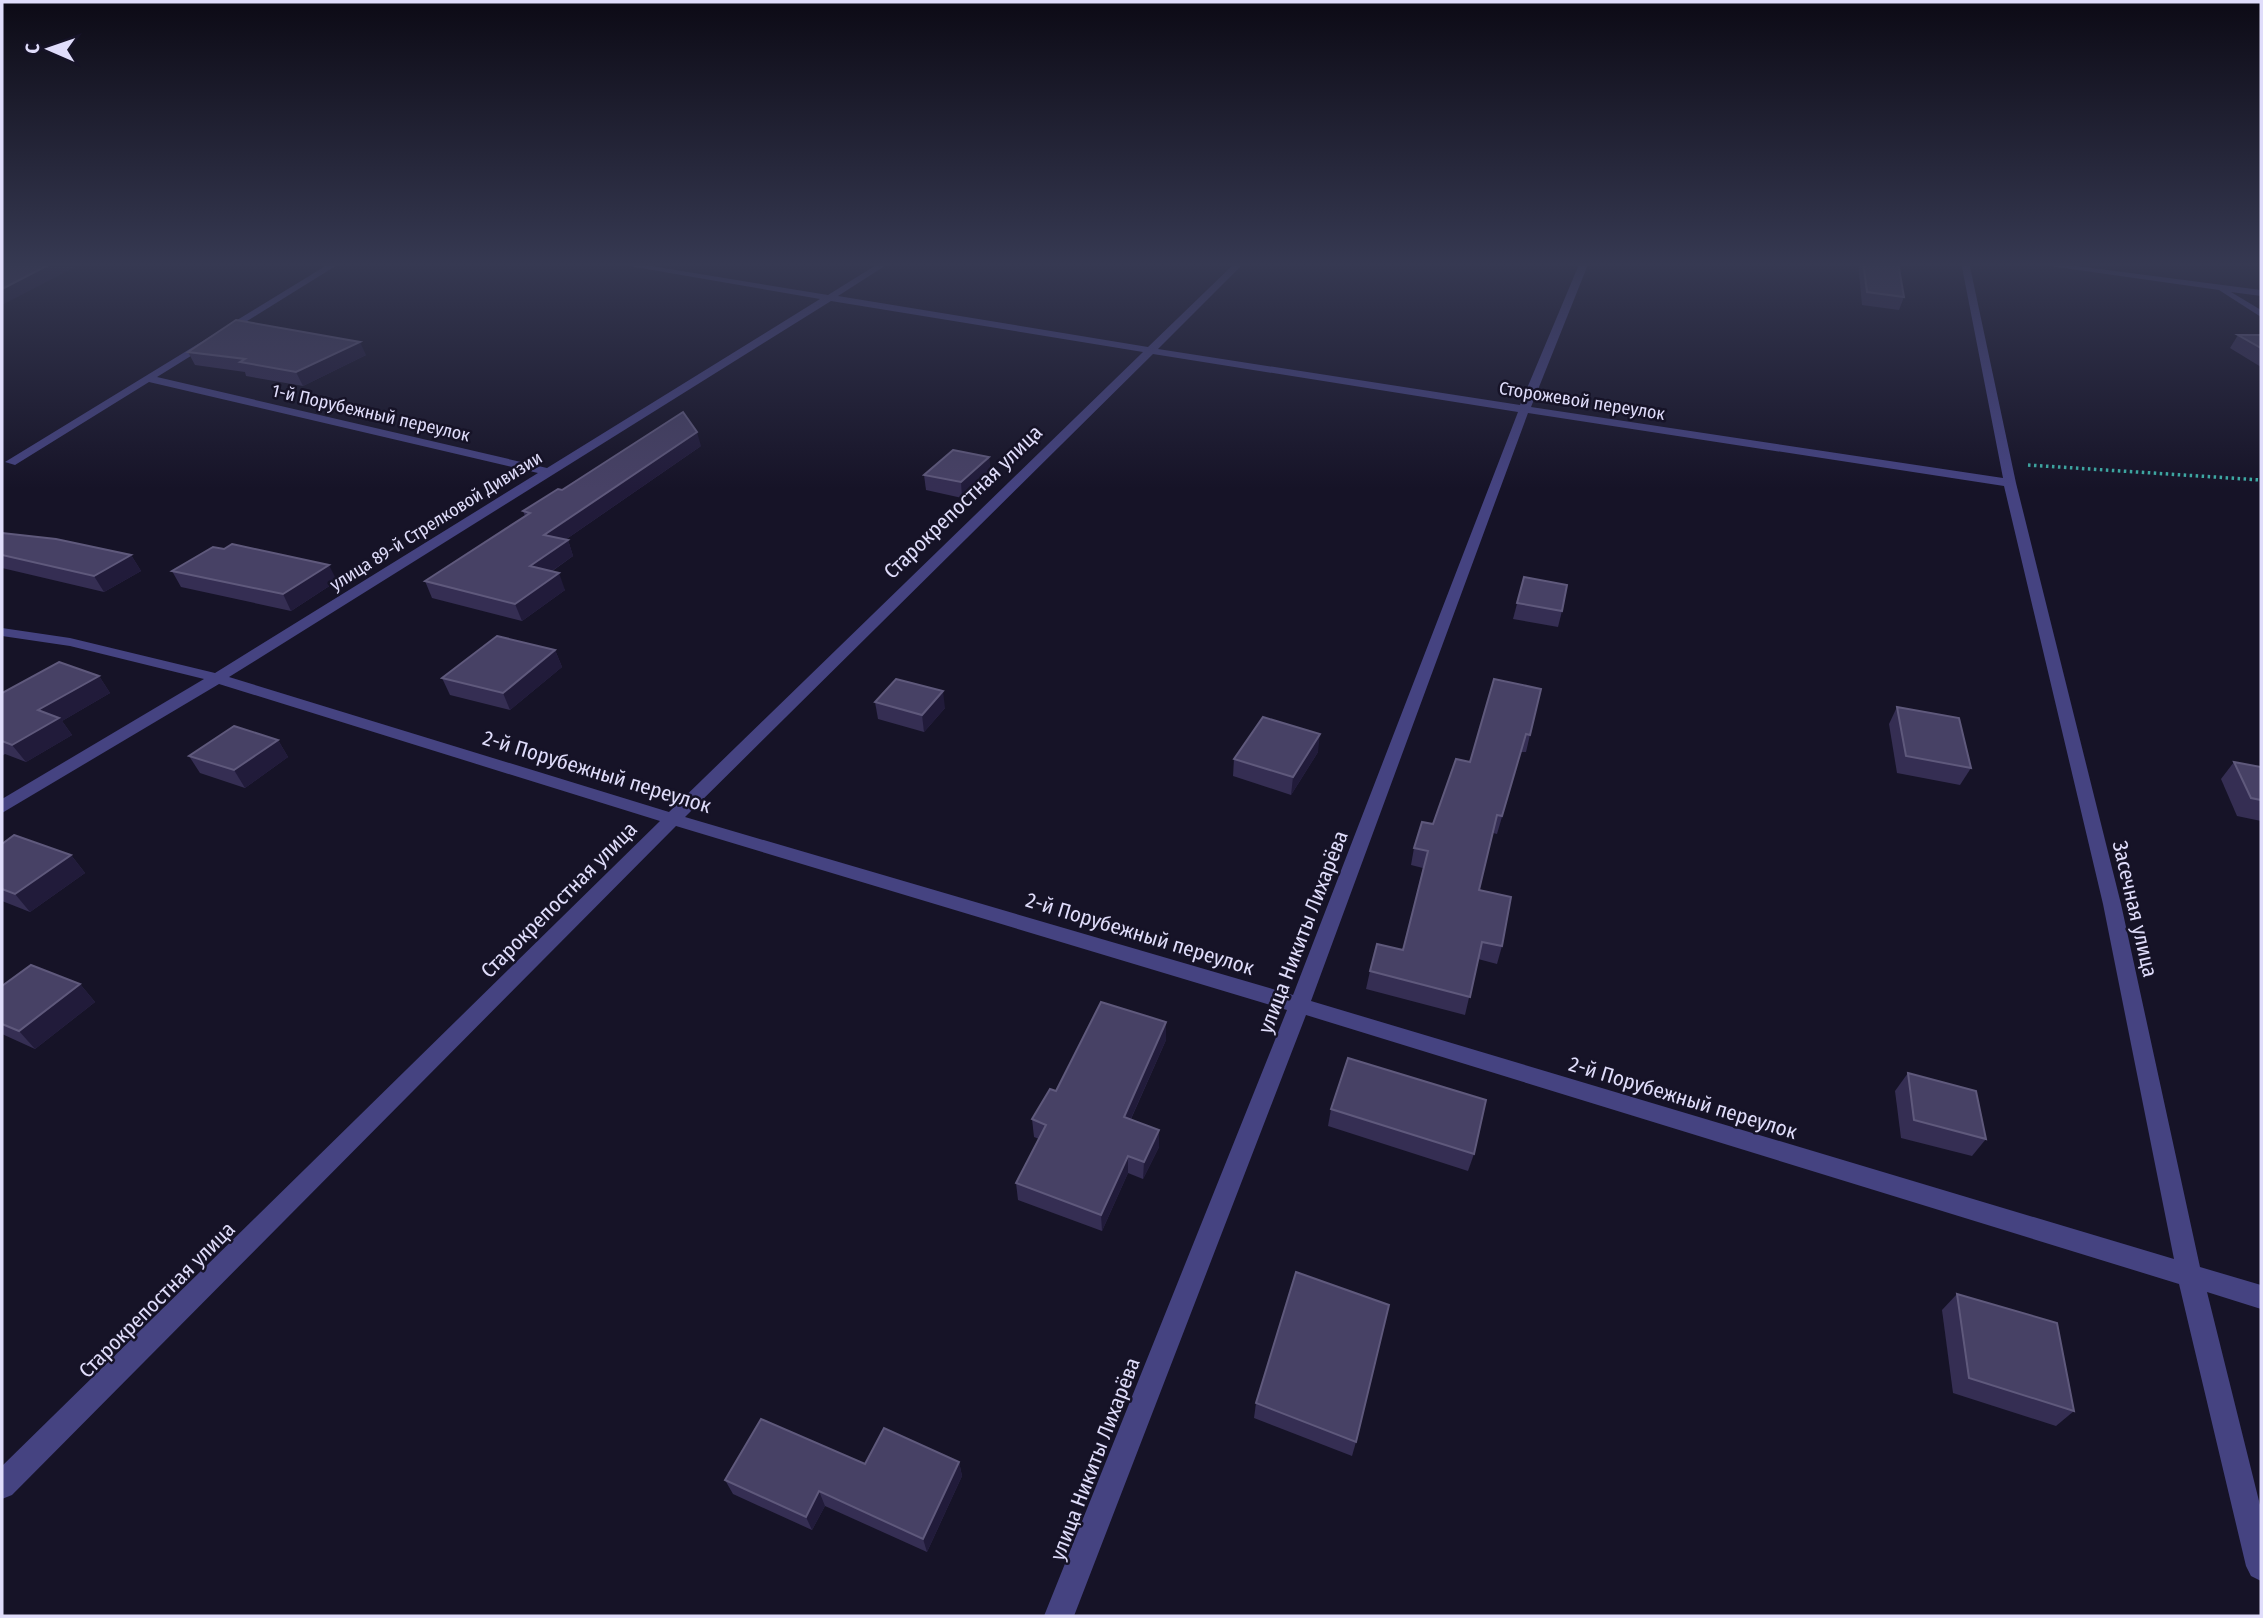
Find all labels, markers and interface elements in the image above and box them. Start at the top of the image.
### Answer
north arrow [14,14,84,84]
text: С [21,43,44,54]
street label: Сторожевой переулок [1497,377,1667,425]
street label: 1-й Порубежный переулок [270,380,473,447]
street label: Старокрепостная улица [878,420,1048,584]
street label: улица 89-й Стрелковой Дивизии [326,446,546,596]
street label: 2-й Порубежный переулок [480,725,714,819]
street label: Старокрепостная улица [475,816,643,984]
street label: улица Никиты Лихарёва [1252,827,1354,1037]
street label: Засечная улица [2107,838,2163,980]
street label: 2-й Порубежный переулок [1023,887,1257,981]
street label: 2-й Порубежный переулок [1566,1051,1800,1145]
street label: Старокрепостная улица [73,1216,241,1384]
street label: улица Никиты Лихарёва [1044,1354,1146,1564]

